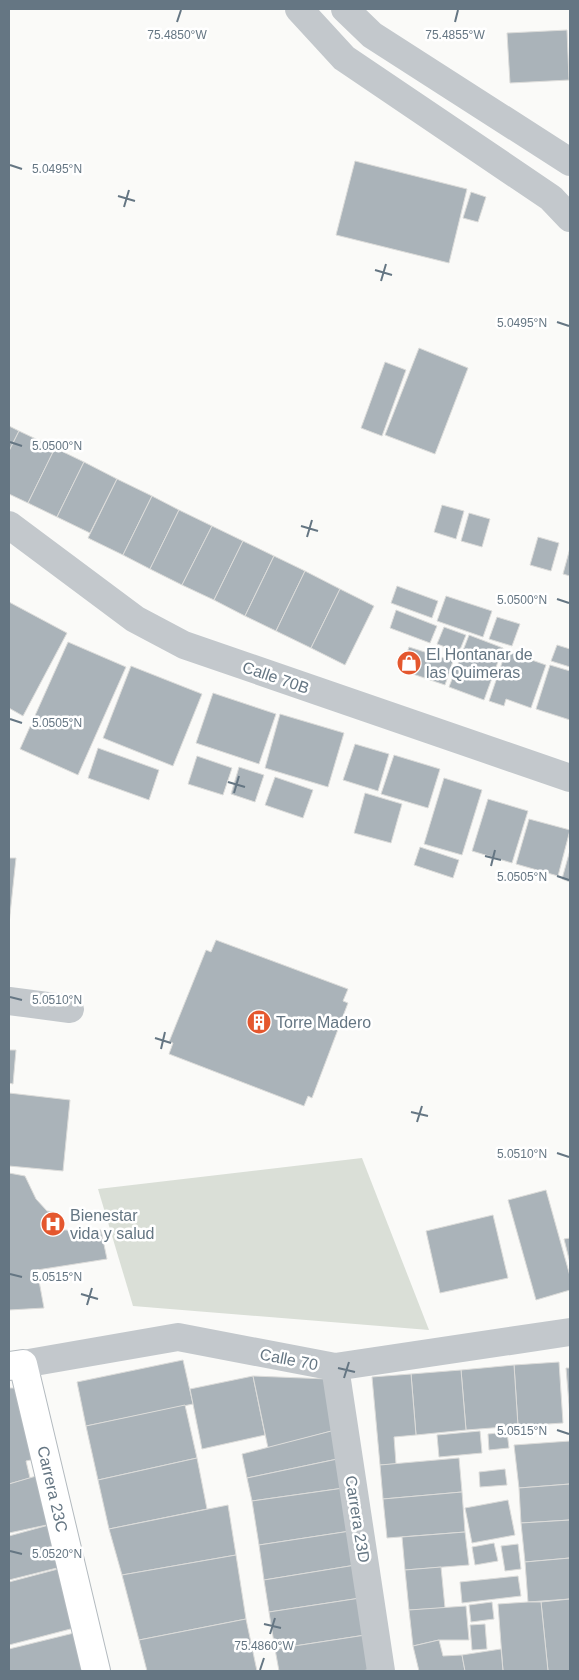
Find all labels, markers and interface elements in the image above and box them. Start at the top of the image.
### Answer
text: 75.4850°W [147,28,207,42]
text: 75.4855°W [425,28,485,42]
text: 5.0495°N [32,162,82,176]
text: 5.0495°N [497,316,547,330]
text: 5.0500°N [32,439,82,453]
text: 5.0500°N [497,593,547,607]
place label: El Hontanar de las Quimeras [426,646,533,681]
shop icon: El Hontanar de las Quimeras [396,650,422,676]
street label: Calle 70B [240,658,311,697]
text: 5.0505°N [32,716,82,730]
text: 5.0505°N [497,870,547,884]
text: 5.0510°N [32,993,82,1007]
building icon: Torre Madero [246,1009,272,1035]
place label: Torre Madero [276,1014,371,1031]
text: 5.0510°N [497,1147,547,1161]
place label: Bienestar vida y salud [70,1207,155,1242]
hospital icon: Bienestar vida y salud [40,1211,66,1237]
text: 5.0515°N [32,1270,82,1284]
street label: Calle 70 [258,1346,319,1373]
text: 5.0515°N [497,1424,547,1438]
street label: Carrera 23C [34,1444,71,1534]
street label: Carrera 23D [342,1474,373,1564]
text: 5.0520°N [32,1547,82,1561]
text: 75.4860°W [234,1639,294,1653]

